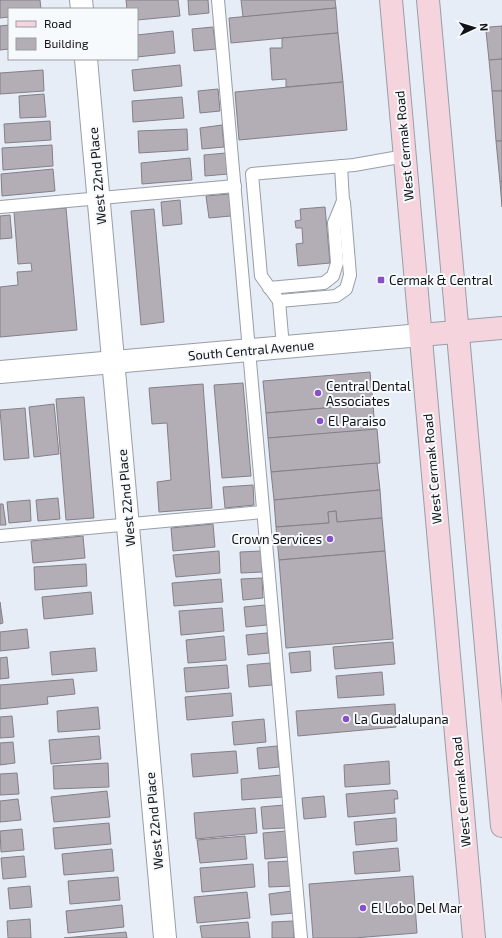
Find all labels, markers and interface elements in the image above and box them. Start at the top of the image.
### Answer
legend [8,8,138,60]
north arrow [454,8,494,48]
text: Road [44,16,72,30]
text: N [478,23,491,32]
text: Building [44,36,89,50]
street label: West Cermak Road [391,90,417,202]
street label: West 22nd Place [85,127,109,225]
place label: Cermak & Central [389,272,493,288]
marker: Cermak & Central [376,275,386,285]
street label: South Central Avenue [187,337,315,363]
place label: Central Dental Associates [326,378,411,409]
marker: Central Dental Associates [313,388,323,398]
place label: El Paraiso [328,413,386,429]
street label: West Cermak Road [419,413,445,525]
marker: El Paraiso [315,416,325,426]
street label: West 22nd Place [114,449,138,547]
place label: Crown Services [232,531,322,547]
marker: Crown Services [325,534,335,544]
place label: La Guadalupana [354,711,449,727]
marker: La Guadalupana [341,714,351,724]
street label: West Cermak Road [448,736,474,848]
street label: West 22nd Place [142,772,166,870]
place label: El Lobo Del Mar [371,900,462,916]
marker: El Lobo Del Mar [358,903,368,913]

